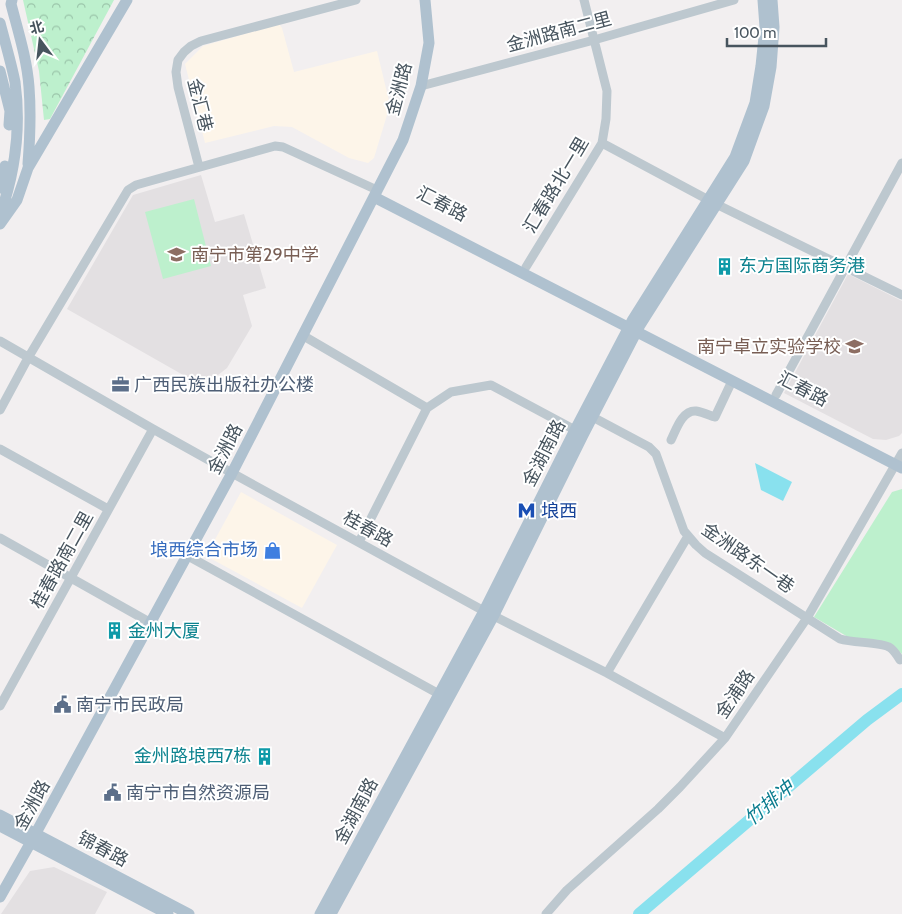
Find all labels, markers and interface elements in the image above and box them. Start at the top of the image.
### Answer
street label: 金洲路南二里 [504,7,614,57]
north arrow [15,15,65,65]
scale bar [727,15,826,47]
text: 北 [28,17,46,38]
text: 100 m [734,24,776,42]
street label: 金洲路 [381,60,417,118]
street label: 金汇巷 [183,76,217,134]
street label: 汇春路北一里 [519,133,593,237]
street label: 汇春路 [413,182,471,226]
place label: 南宁市第29中学 [191,244,319,266]
school or university icon: 南宁市第29中学 [167,245,187,265]
place label: 东方国际商务港 [739,255,865,277]
building icon: 东方国际商务港 [715,256,735,276]
place label: 南宁卓立实验学校 [697,336,841,358]
school or university icon: 南宁卓立实验学校 [845,337,865,357]
street label: 汇春路 [774,367,832,411]
place label: 广西民族出版社办公楼 [134,374,314,396]
office icon: 广西民族出版社办公楼 [110,375,130,395]
street label: 金湖南路 [518,416,570,490]
street label: 金洲路 [203,420,247,478]
place label: 埌西 [541,500,577,522]
metro station icon: 埌西 [517,501,537,521]
street label: 桂春路 [339,506,397,552]
street label: 桂春路南二里 [26,507,98,613]
street label: 金洲路东一巷 [697,518,799,598]
place label: 埌西综合市场 [150,539,258,561]
shop icon: 埌西综合市场 [262,540,282,560]
place label: 金州大厦 [128,620,200,642]
building icon: 金州大厦 [104,621,124,641]
street label: 金浦路 [711,665,759,723]
place label: 南宁市民政局 [76,694,184,716]
public building icon: 南宁市民政局 [52,695,72,715]
place label: 金州路埌西7栋 [134,745,251,767]
building icon: 金州路埌西7栋 [255,746,275,766]
street label: 金湖南路 [329,774,383,848]
water label: 竹排冲 [740,775,800,830]
street label: 金洲路 [9,776,55,834]
place label: 南宁市自然资源局 [126,782,270,804]
public building icon: 南宁市自然资源局 [102,783,122,803]
street label: 锦春路 [74,827,132,871]

